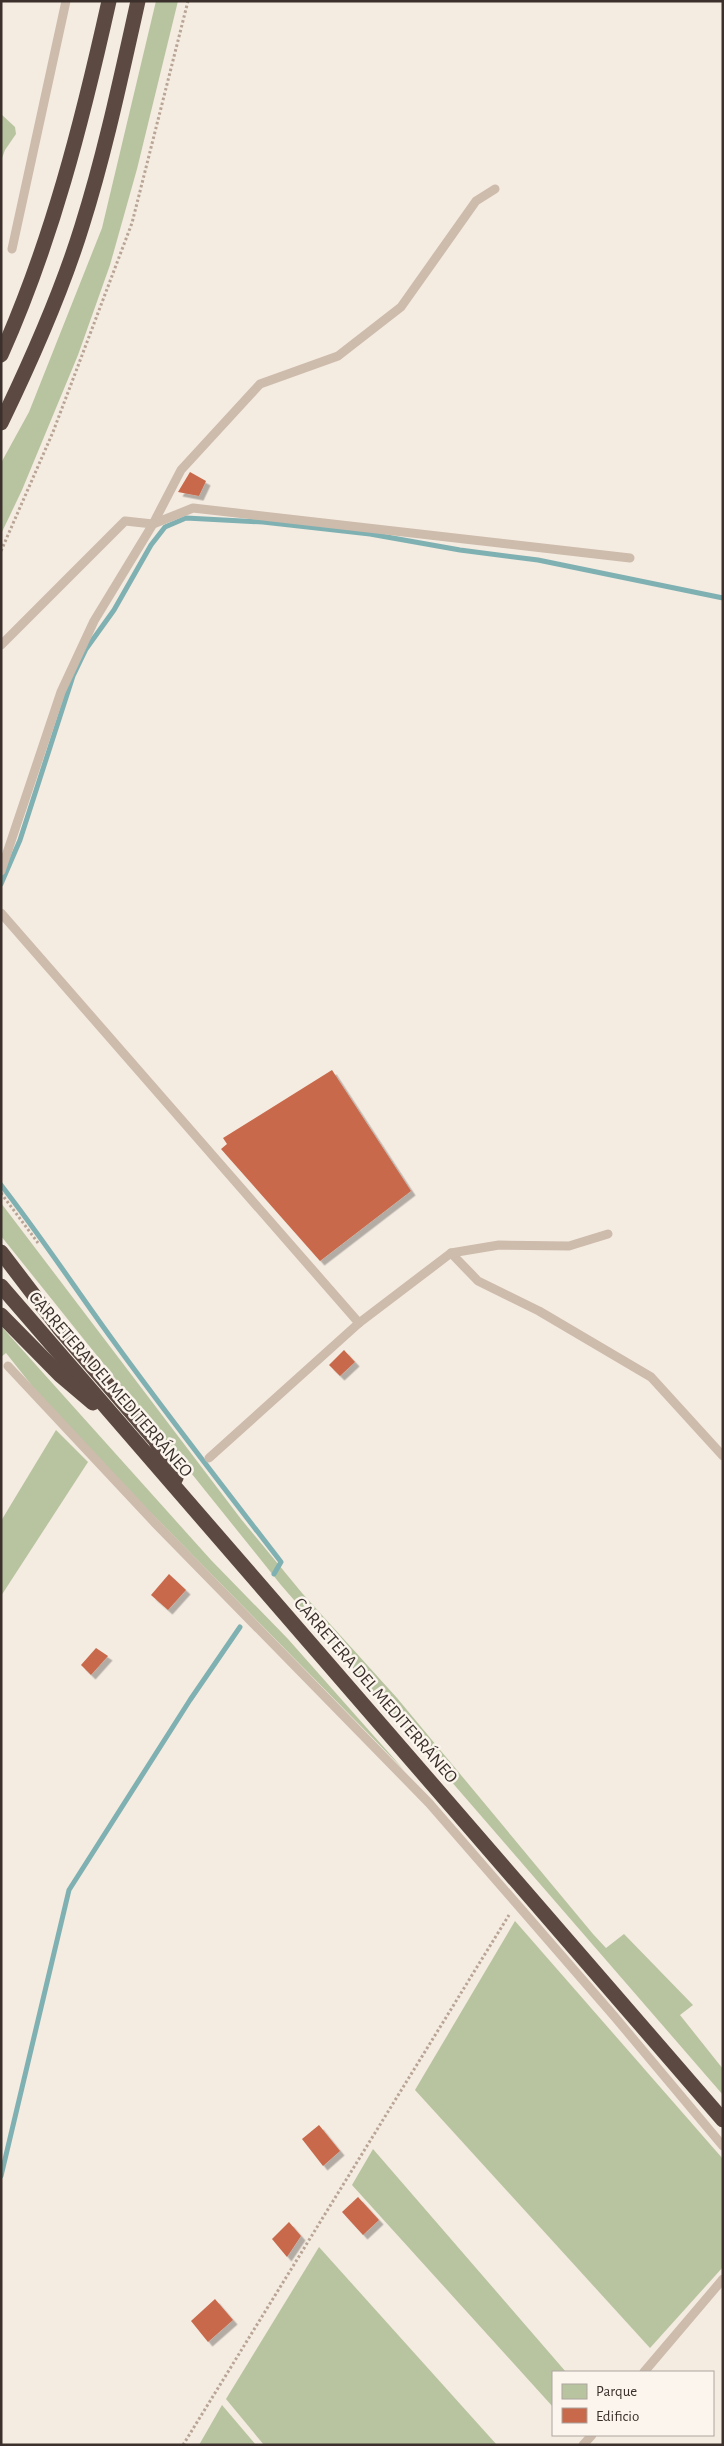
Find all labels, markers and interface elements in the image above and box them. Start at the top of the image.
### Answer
street label: CARRETERA DEL MEDITERRÁNEO [25,1287,198,1481]
street label: CARRETERA DEL MEDITERRÁNEO [290,1593,463,1787]
legend [552,2371,714,2436]
text: Parque [596,2384,637,2399]
text: Edificio [596,2409,639,2424]

